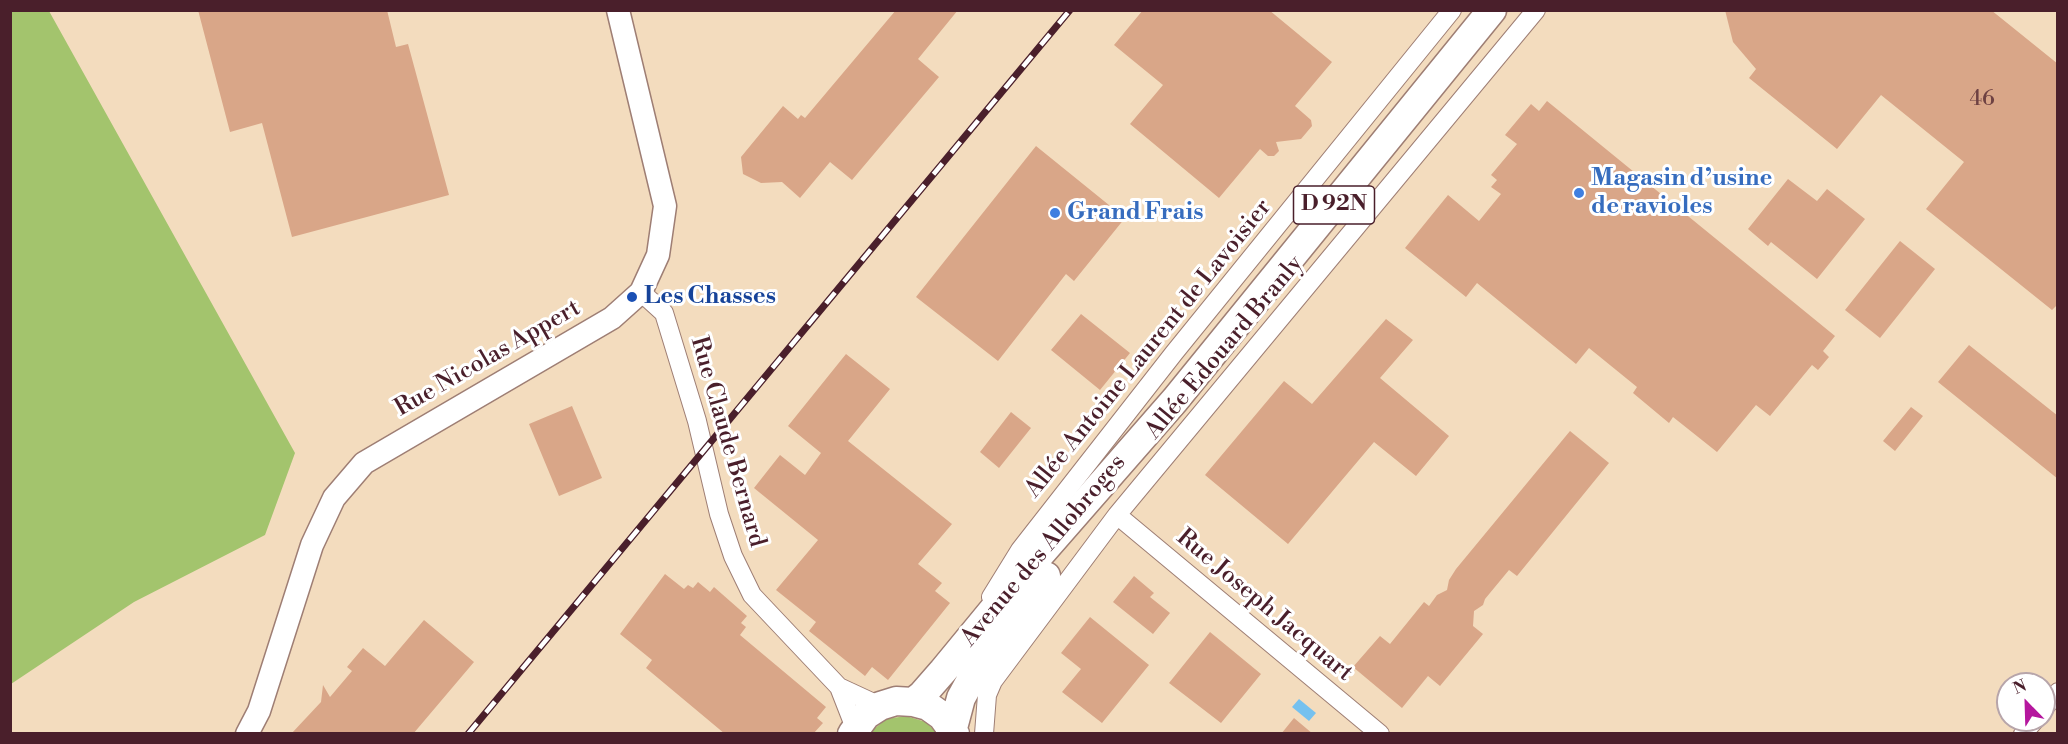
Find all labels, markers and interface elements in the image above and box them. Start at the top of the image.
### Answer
house number: 46 [1969,87,1995,113]
place label: Magasin d’usine de ravioles [1591,165,1772,221]
road number: D 92N [1294,186,1374,224]
marker: Magasin d’usine de ravioles [1572,186,1586,200]
street label: Allée Antoine Laurent de Lavoisier [1020,194,1278,504]
place label: Grand Frais [1067,199,1203,227]
marker: Grand Frais [1048,206,1062,220]
street label: Allée Edouard Branly [1140,250,1310,446]
place label: Les Chasses [644,283,776,311]
marker: Les Chasses [625,290,639,304]
street label: Rue Nicolas Appert [390,294,586,424]
street label: Rue Claude Bernard [683,334,771,550]
street label: Avenue des Allobroges [955,449,1133,653]
street label: Rue Joseph Jacquart [1170,524,1358,688]
north arrow [1996,672,2056,732]
text: N [2010,676,2029,699]

